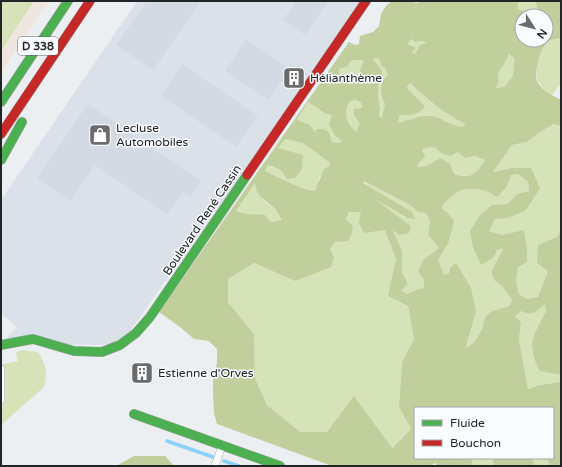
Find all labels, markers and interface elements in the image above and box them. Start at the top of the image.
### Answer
north arrow [514,8,554,48]
text: N [534,26,550,41]
road number: D 338 [18,37,58,55]
building icon: Hélianthème [281,65,307,91]
place label: Hélianthème [310,71,382,85]
place label: Lecluse Automobiles [116,121,189,149]
shop icon: Lecluse Automobiles [87,122,113,148]
street label: Boulevard René Cassin [160,162,244,278]
building icon: Estienne d'Orves [129,360,155,386]
place label: Estienne d'Orves [158,366,254,380]
legend [414,407,554,459]
text: Fluide [450,416,485,430]
text: Bouchon [450,436,501,450]

